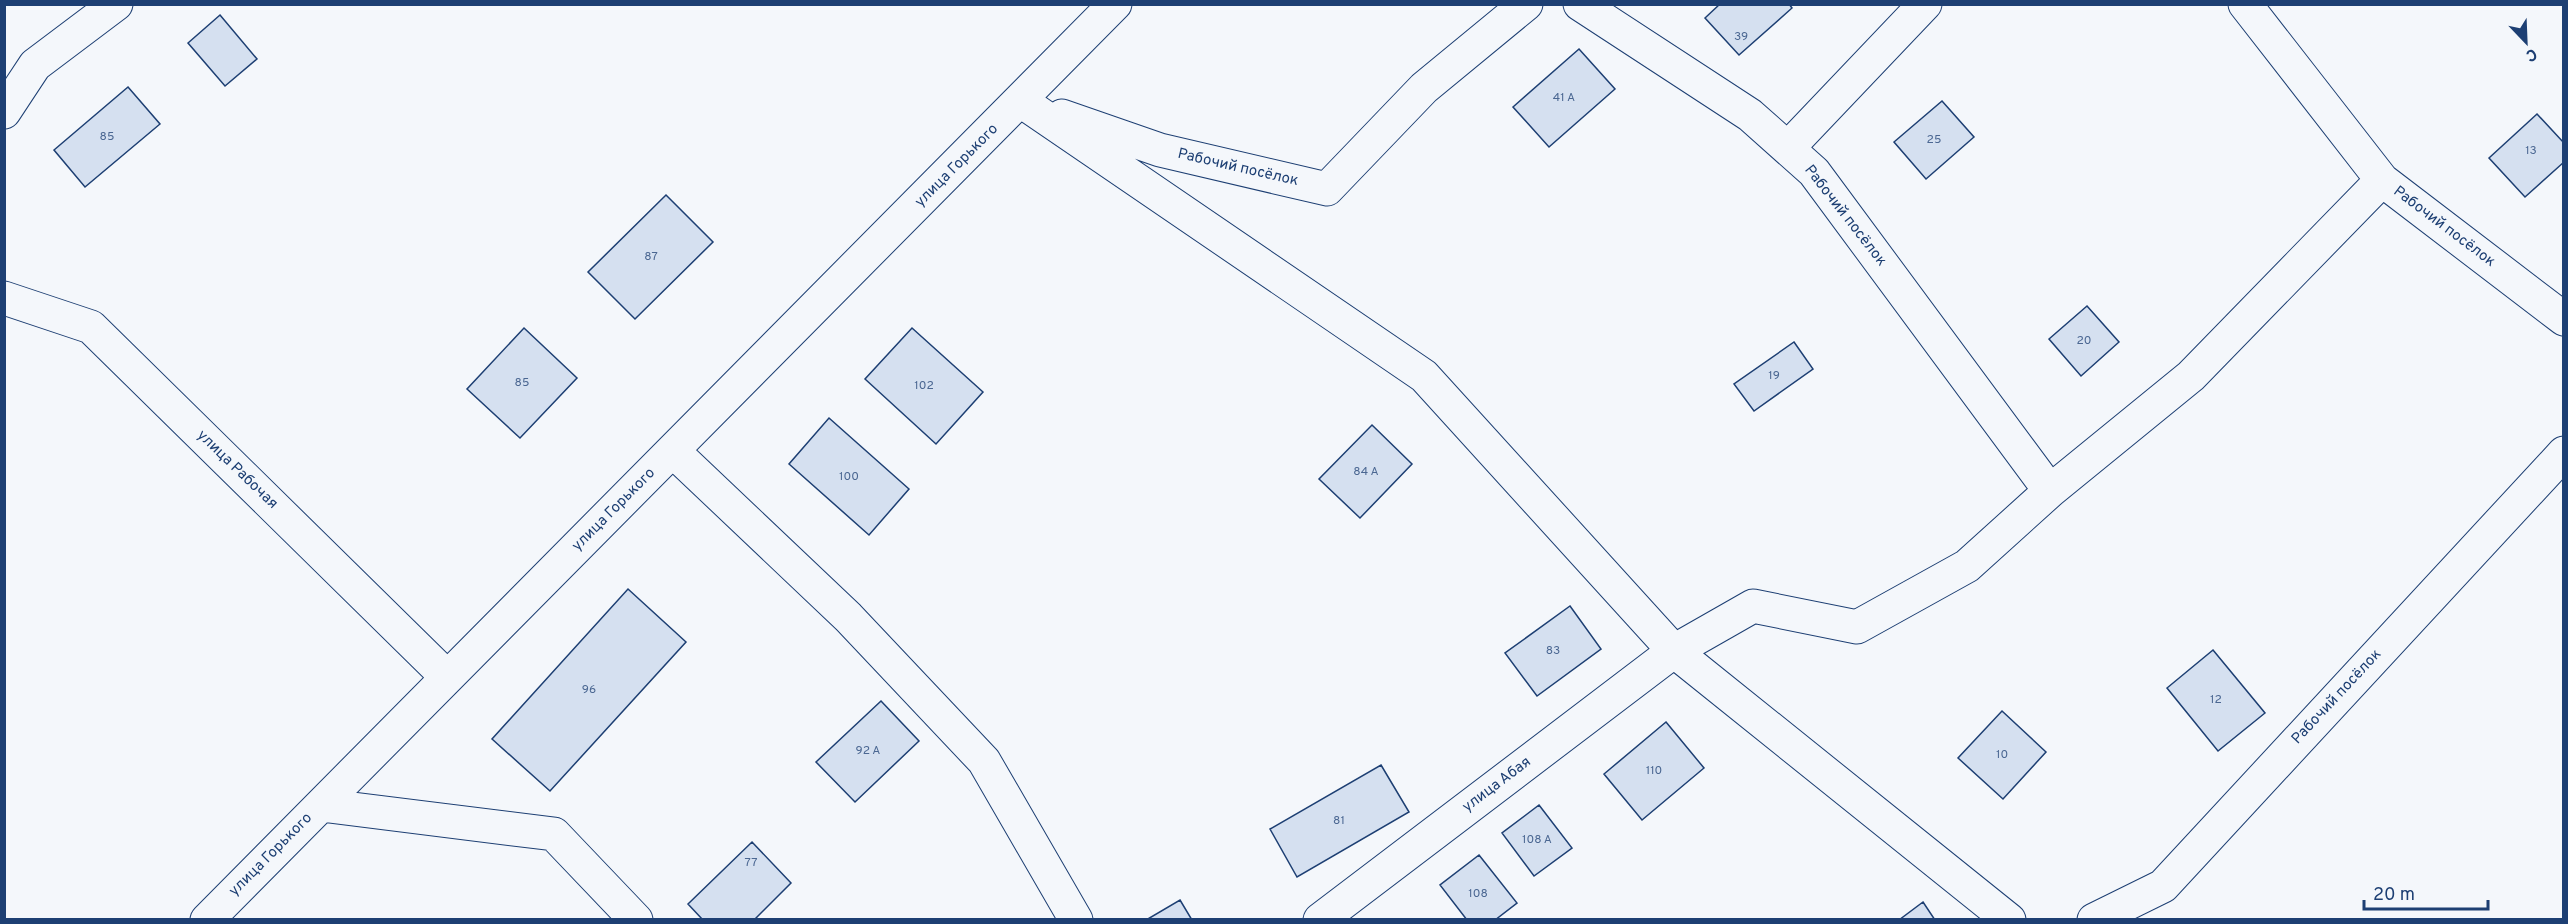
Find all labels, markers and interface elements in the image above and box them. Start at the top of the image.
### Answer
north arrow [2496,12,2556,72]
house number: 39 [1734,29,1748,45]
text: С [2522,43,2540,65]
house number: 41 А [1553,90,1575,106]
street label: улица Горького [911,120,1003,212]
house number: 85 [100,129,114,145]
house number: 25 [1927,132,1941,148]
house number: 13 [2525,143,2537,159]
street label: Рабочий посёлок [1176,145,1300,191]
street label: Рабочий посёлок [1800,162,1890,270]
street label: Рабочий посёлок [2389,182,2499,272]
house number: 87 [644,249,658,265]
house number: 20 [2076,333,2092,349]
house number: 19 [1768,368,1780,384]
house number: 85 [515,375,529,391]
house number: 102 [914,378,934,394]
street label: улица Рабочая [192,426,282,514]
street label: улица Горького [568,464,660,556]
house number: 84 A [1353,464,1379,480]
house number: 100 [839,469,859,485]
house number: 83 [1546,643,1560,659]
street label: Рабочий посёлок [2288,645,2386,749]
house number: 96 [582,682,596,698]
house number: 12 [2210,692,2222,708]
house number: 92 А [856,743,881,759]
house number: 10 [1996,747,2008,763]
street label: улица Абая [1459,753,1535,817]
house number: 110 [1646,763,1662,779]
street label: улица Горького [225,809,317,901]
house number: 81 [1333,813,1345,829]
house number: 108 А [1522,832,1552,848]
house number: 77 [745,855,757,871]
scale bar [2364,873,2488,911]
text: 20 m [2373,884,2415,907]
house number: 108 [1468,886,1488,902]

